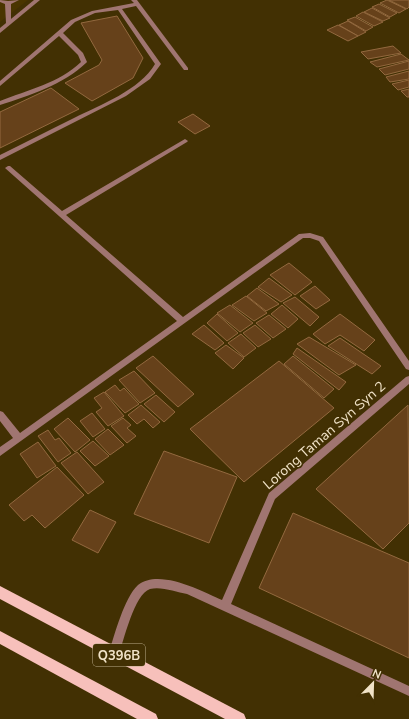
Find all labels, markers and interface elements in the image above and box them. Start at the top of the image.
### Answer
street label: Lorong Taman Syn Syn 2 [259,377,390,494]
road number: Q396B [93,644,145,666]
north arrow [353,663,393,703]
text: N [370,666,383,683]

